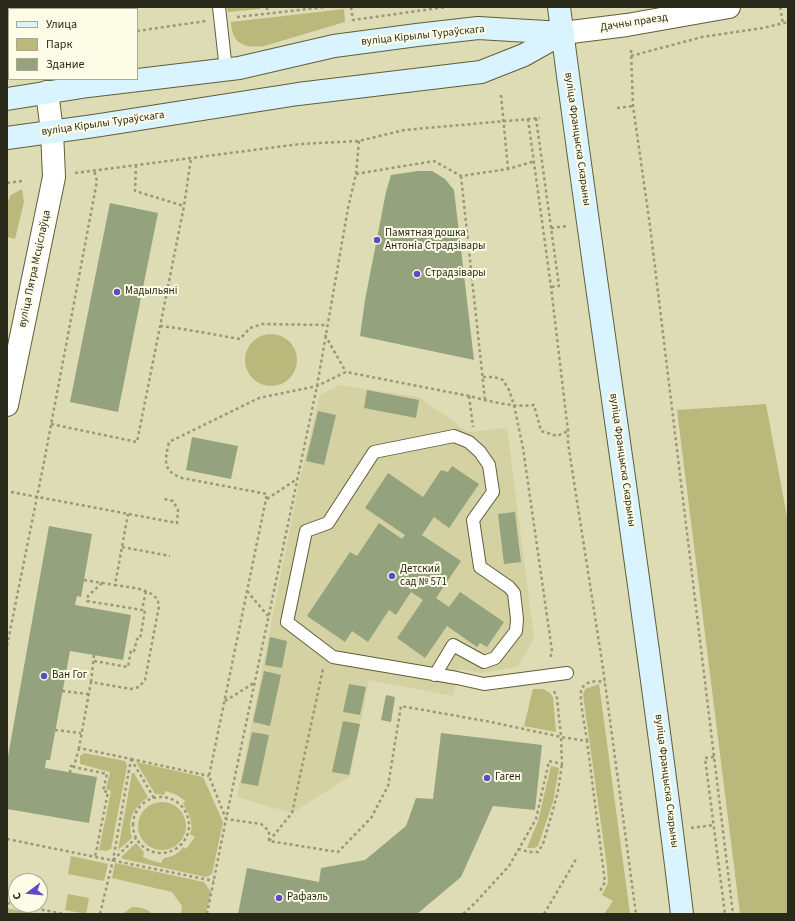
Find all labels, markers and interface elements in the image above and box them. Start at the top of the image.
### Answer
legend [8,8,138,80]
street label: Дачны праезд [599,11,669,35]
text: Улица [46,16,77,33]
street label: вуліца Кірылы Тураўскага [361,23,485,49]
text: Парк [46,36,72,53]
text: Здание [46,56,85,73]
street label: вуліца Францыска Скарыны [561,71,593,207]
street label: вуліца Кірылы Тураўскага [41,109,165,139]
street label: вуліца Пятра Мсціслаўца [16,209,54,329]
place label: Памятная дошка Антоніа Страдзівары [385,227,485,253]
marker: Памятная дошка Антоніа Страдзівары [372,235,382,245]
place label: Страдзівары [425,267,486,281]
marker: Страдзівары [412,269,422,279]
place label: Мадыльяні [125,285,178,299]
marker: Мадыльяні [112,287,122,297]
street label: вуліца Францыска Скарыны [606,392,638,528]
place label: Детский сад № 571 [400,563,447,589]
marker: Детский сад № 571 [387,571,397,581]
place label: Ван Гог [52,669,87,683]
marker: Ван Гог [39,671,49,681]
street label: вуліца Францыска Скарыны [651,713,681,849]
place label: Гаген [495,771,521,785]
marker: Гаген [482,773,492,783]
north arrow [8,873,48,913]
text: С [9,891,25,901]
place label: Рафаэль [287,891,328,905]
marker: Рафаэль [274,893,284,903]

